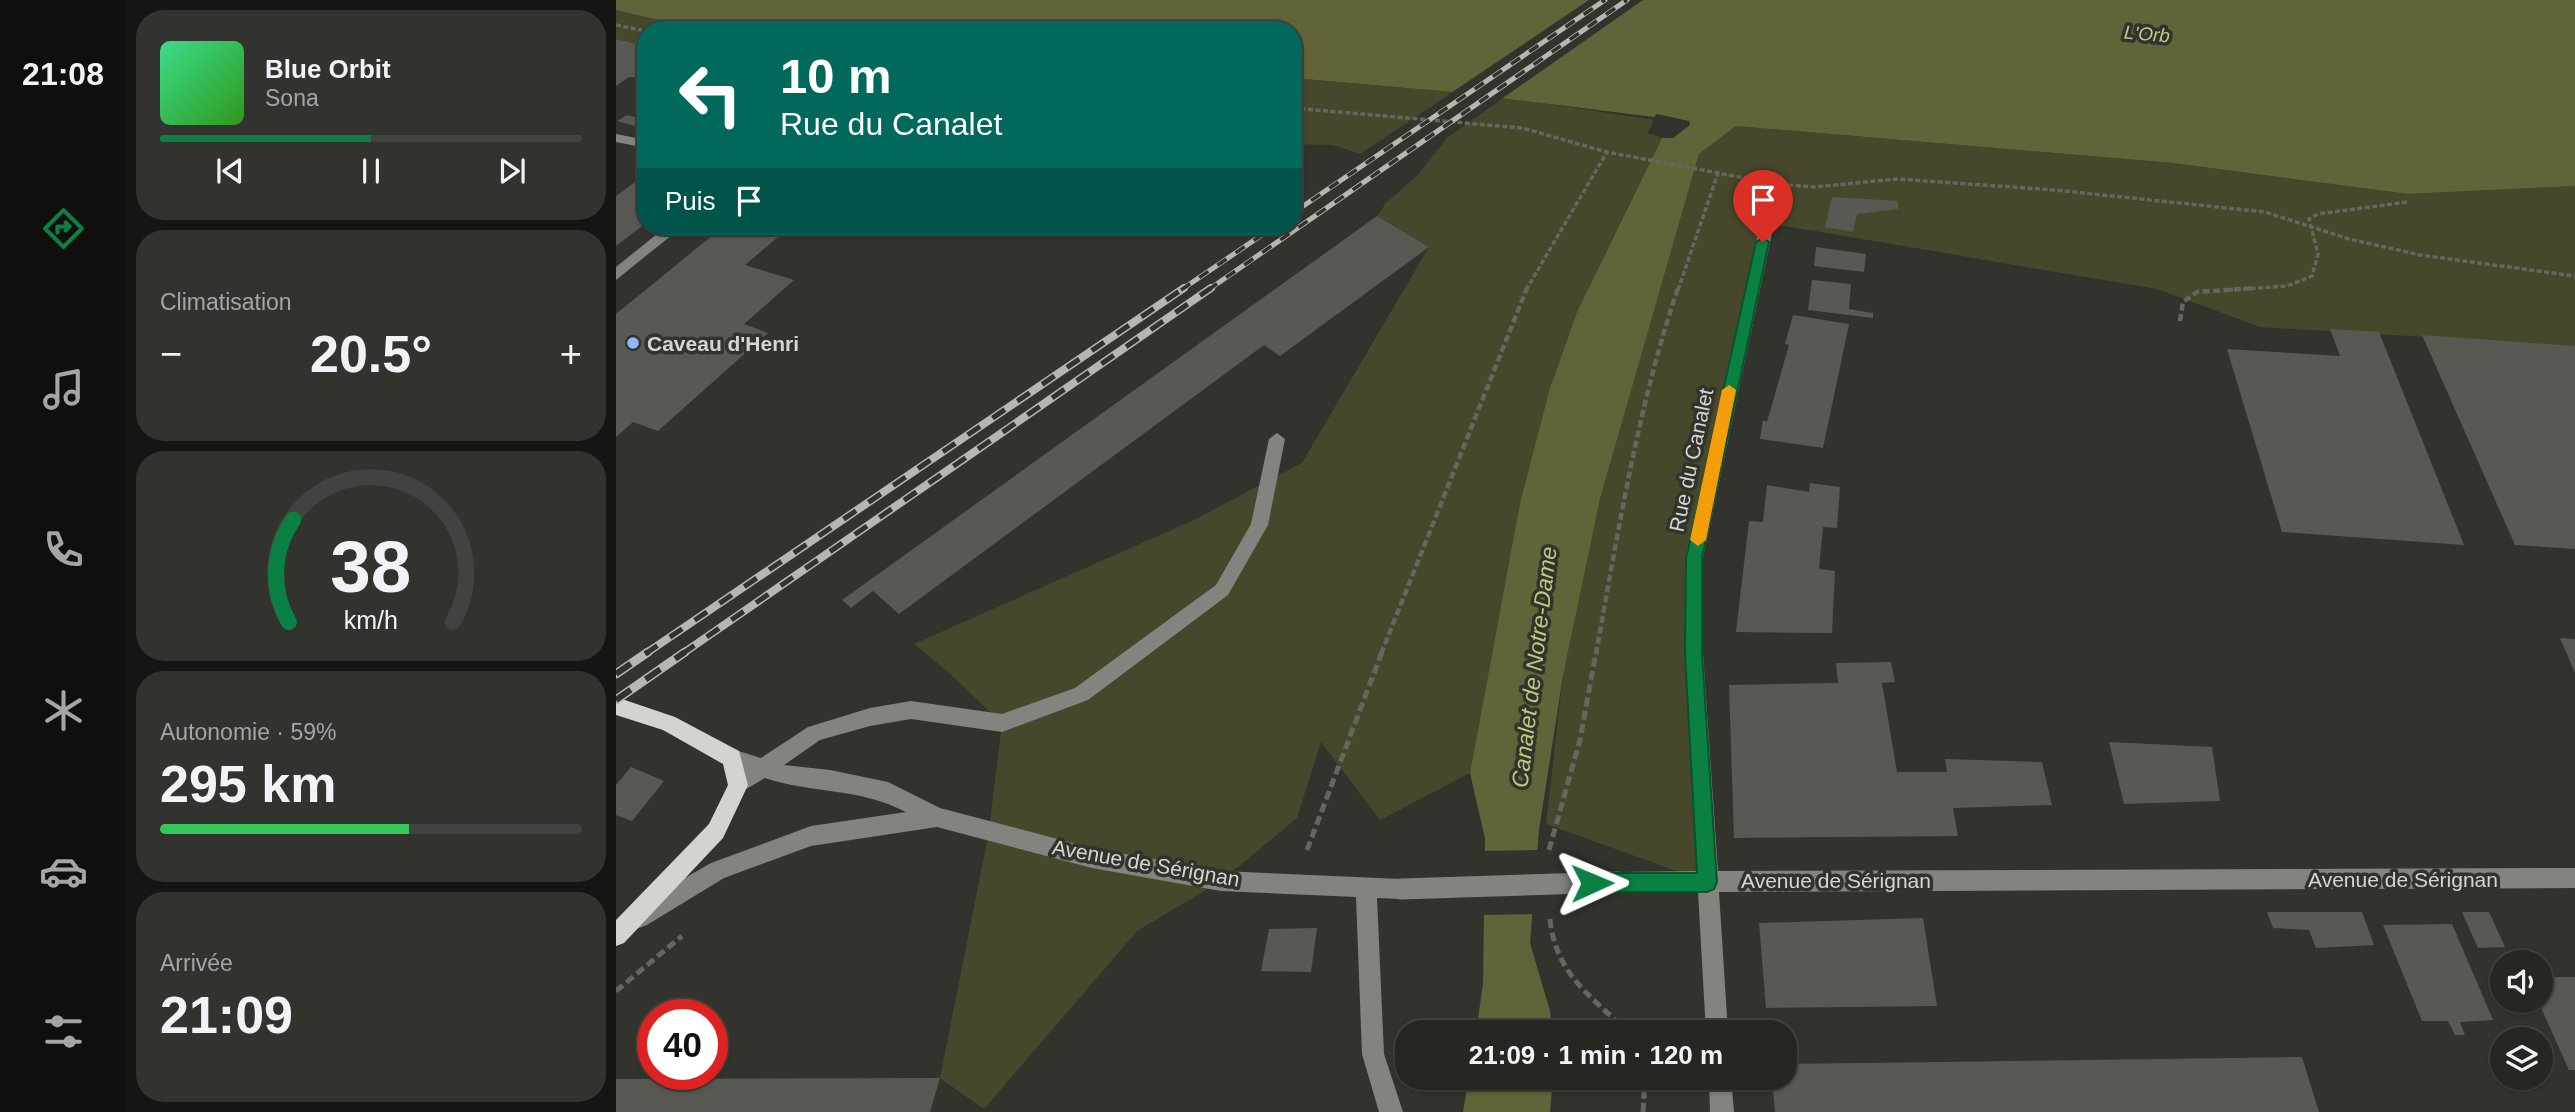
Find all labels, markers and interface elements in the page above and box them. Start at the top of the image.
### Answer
water label: L'Orb [2123,22,2171,46]
icon: left [665,49,756,140]
text: 10 m [780,49,892,103]
text: Blue Orbit [265,54,391,84]
text: 21:08 [22,56,104,92]
text: Sona [265,85,319,111]
text: Rue du Canalet [780,106,1002,142]
icon: previous [211,152,249,190]
icon: pause [352,152,390,190]
icon: next [493,152,531,190]
pin [1733,170,1793,242]
icon: arrive [1744,181,1782,219]
icon: arrive [730,182,768,220]
text: Puis [665,186,716,216]
icon: directions [39,204,88,253]
text: Climatisation [160,289,292,315]
text: 20.5° [310,325,432,383]
place label: Caveau d'Henri [647,332,799,355]
text: − [160,333,182,375]
text: + [560,333,582,375]
marker: Caveau d'Henri [625,335,641,351]
icon: music [39,365,88,414]
street label: Rue du Canalet [1665,386,1717,534]
icon: phone [39,525,88,574]
text: 38 [331,526,411,607]
water label: Canalet de Notre-Dame [1506,545,1562,789]
text: km/h [344,606,398,634]
icon: climate [39,686,88,735]
text: Autonomie · 59% [160,719,336,745]
text: 295 km [160,755,336,813]
street label: Avenue de Sérignan [1050,835,1242,891]
position arrow [1555,846,1629,920]
icon: car [39,847,88,896]
street label: Avenue de Sérignan [2308,868,2498,891]
street label: Avenue de Sérignan [1741,869,1931,892]
text: Arrivée [160,950,233,976]
map controls [2490,950,2553,1090]
button: sound [2490,950,2553,1013]
text: 21:09 [160,986,293,1044]
speed limit sign: 40 [637,999,728,1090]
icon: filters [39,1007,88,1056]
button: layers [2490,1027,2553,1090]
text: 21:09 · 1 min · 120 m [1469,1040,1723,1070]

